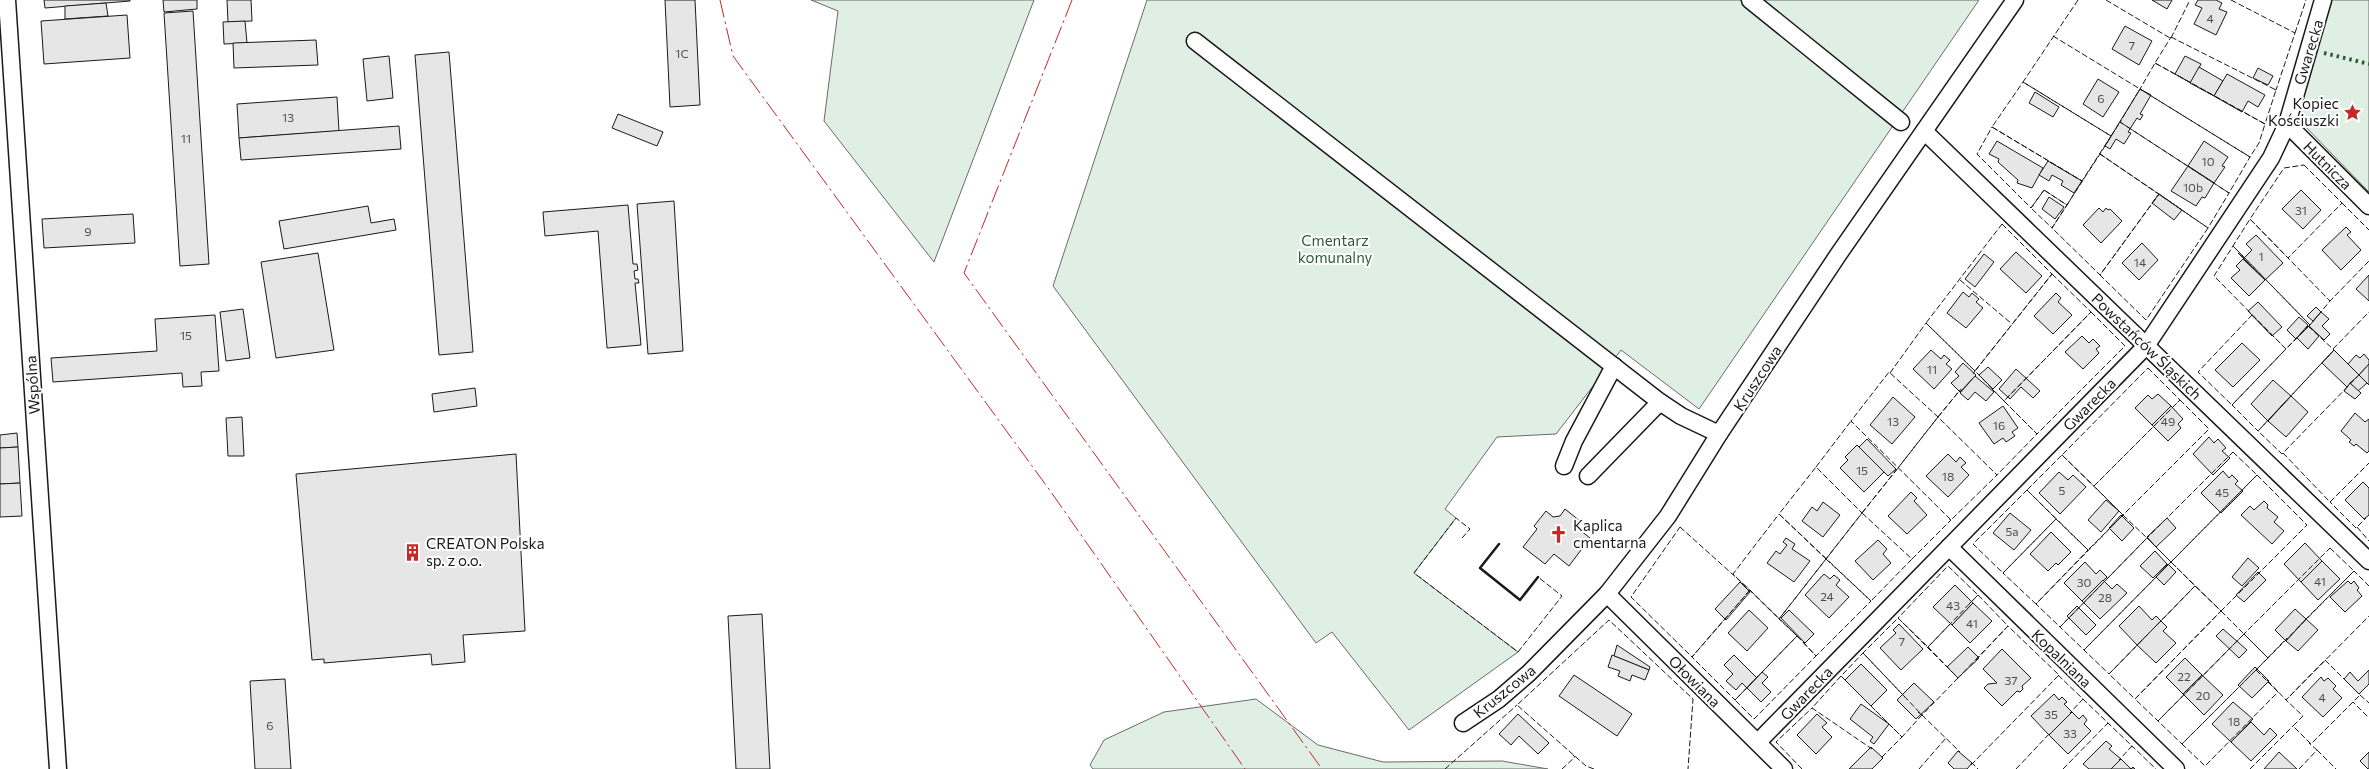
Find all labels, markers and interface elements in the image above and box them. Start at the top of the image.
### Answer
house number: 4 [2206,11,2214,25]
street label: Gwarecka [2290,17,2326,87]
house number: 7 [2129,38,2135,52]
house number: 1C [675,46,689,60]
house number: 6 [2097,91,2105,105]
place label: Kopiec Kościuszki [2268,94,2339,129]
place icon: Kopiec Kościuszki [2343,102,2363,122]
house number: 13 [282,110,294,124]
house number: 11 [181,131,191,145]
street label: Hutnicza [2300,137,2356,193]
house number: 10 [2202,154,2215,168]
house number: 10b [2183,180,2203,194]
house number: 31 [2295,203,2307,217]
house number: 9 [84,224,92,238]
park label: Cmentarz komunalny [1298,231,1373,266]
house number: 1 [2258,249,2264,263]
house number: 14 [2134,255,2146,269]
street label: Powstańców Śląskich [2088,288,2206,403]
house number: 15 [180,328,192,342]
street label: Kruszcowa [1729,342,1785,414]
street label: Wspólna [21,355,43,415]
house number: 11 [1927,362,1937,376]
street label: Gwarecka [2059,374,2119,434]
house number: 13 [1887,414,1899,428]
house number: 49 [2161,414,2175,428]
house number: 16 [1993,418,2005,432]
house number: 15 [1856,463,1868,477]
house number: 18 [1942,469,1954,483]
house number: 5 [2059,483,2066,497]
house number: 45 [2215,485,2229,499]
place label: Kaplica cmentarna [1573,516,1646,551]
church icon: Kaplica cmentarna [1549,524,1569,544]
house number: 5a [2005,524,2019,538]
place label: CREATON Polska sp. z o.o. [426,534,545,569]
building icon: CREATON Polska sp. z o.o. [402,542,422,562]
house number: 41 [2314,574,2326,588]
house number: 30 [2077,575,2092,589]
house number: 24 [1820,589,1834,603]
house number: 28 [2098,590,2112,604]
house number: 43 [1946,598,1960,612]
house number: 41 [1966,616,1978,630]
street label: Kopalniana [2028,625,2096,691]
house number: 7 [1899,634,1905,648]
street label: Ołowiana [1665,651,1725,711]
street label: Kruszcowa [1469,661,1539,721]
street label: Gwarecka [1776,663,1836,723]
house number: 22 [2177,669,2191,683]
house number: 37 [2004,673,2018,687]
house number: 20 [2196,688,2210,702]
house number: 4 [2318,690,2326,704]
house number: 35 [2044,707,2058,721]
house number: 18 [2228,714,2240,728]
house number: 6 [266,718,274,732]
house number: 33 [2063,726,2077,740]

